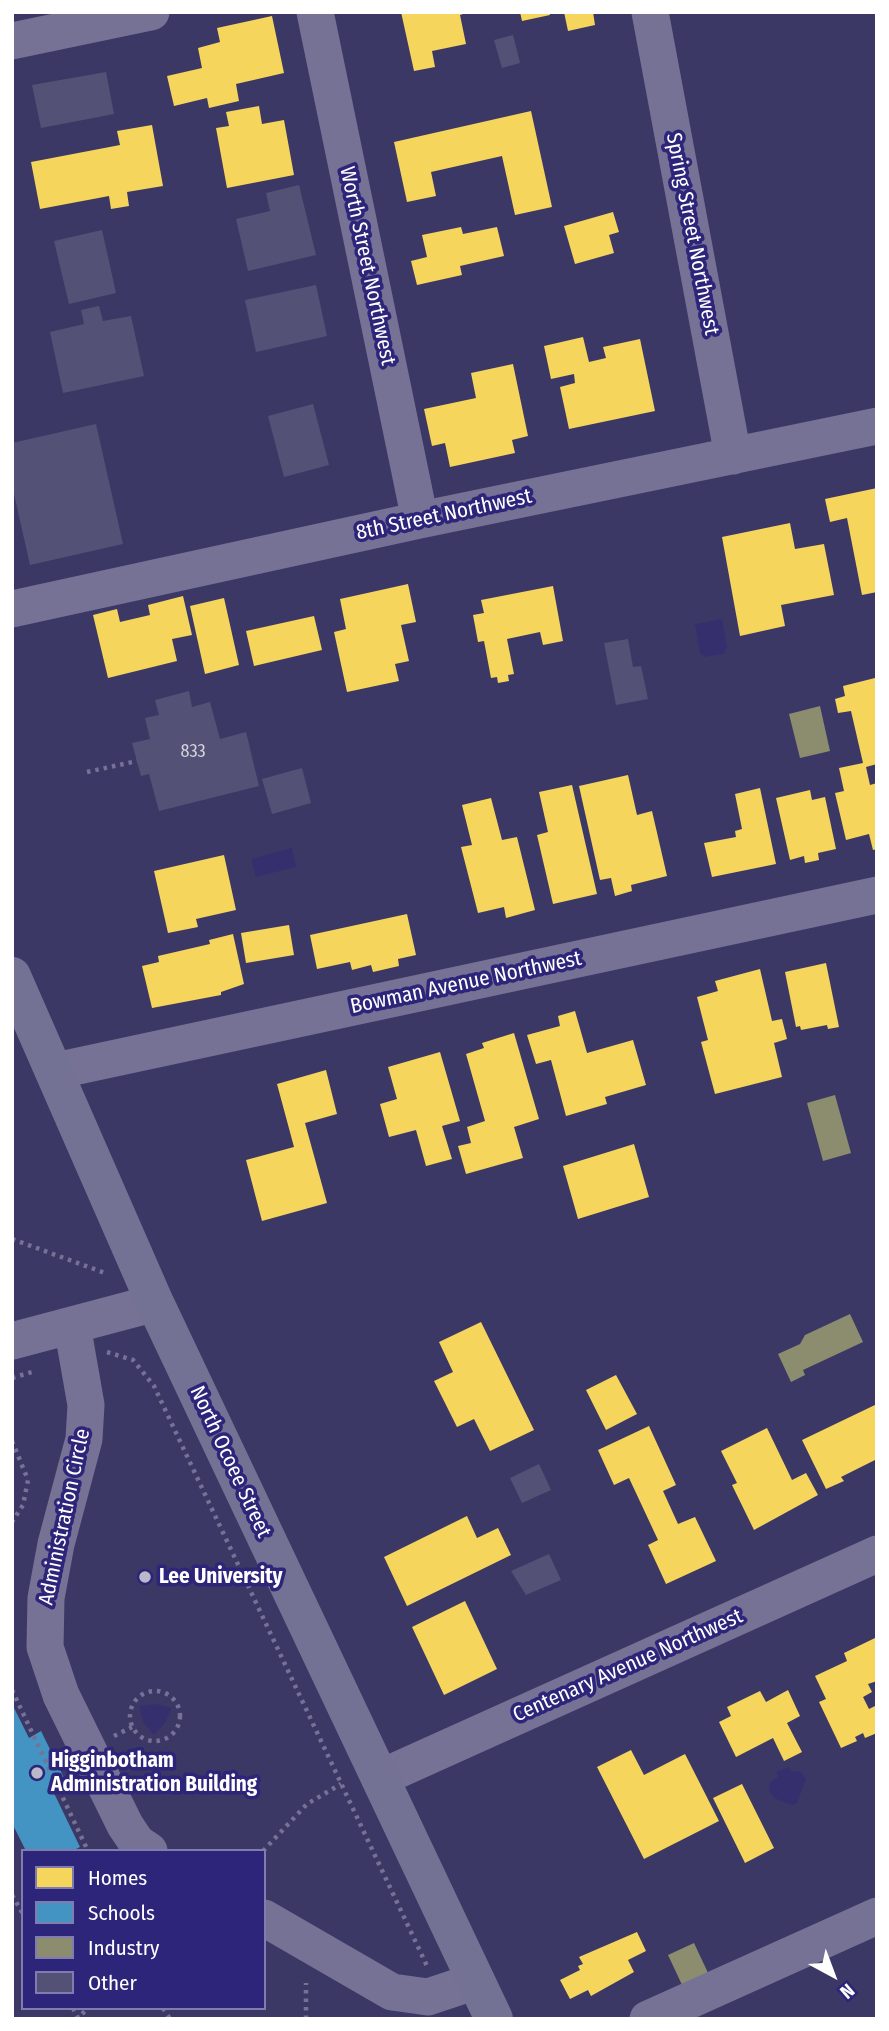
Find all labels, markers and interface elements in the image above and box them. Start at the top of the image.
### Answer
street label: Spring Street Northwest [660,131,724,337]
street label: Worth Street Northwest [334,164,400,368]
street label: 8th Street Northwest [354,484,534,546]
house number: 833 [180,741,206,763]
street label: Bowman Avenue Northwest [348,946,584,1020]
street label: North Ocoee Street [184,1382,276,1542]
street label: Administration Circle [34,1427,96,1607]
place label: Lee University [159,1564,283,1590]
marker: Lee University [137,1569,153,1585]
street label: Centenary Avenue Northwest [509,1604,747,1728]
place label: Higginbotham Administration Building [51,1748,257,1798]
marker: Higginbotham Administration Building [29,1765,45,1781]
legend [21,1849,266,2010]
text: Homes [88,1865,147,1891]
text: Schools [88,1900,155,1926]
text: Industry [88,1935,159,1961]
north arrow [798,1940,868,2010]
text: Other [88,1970,137,1996]
text: N [835,1979,859,2004]

